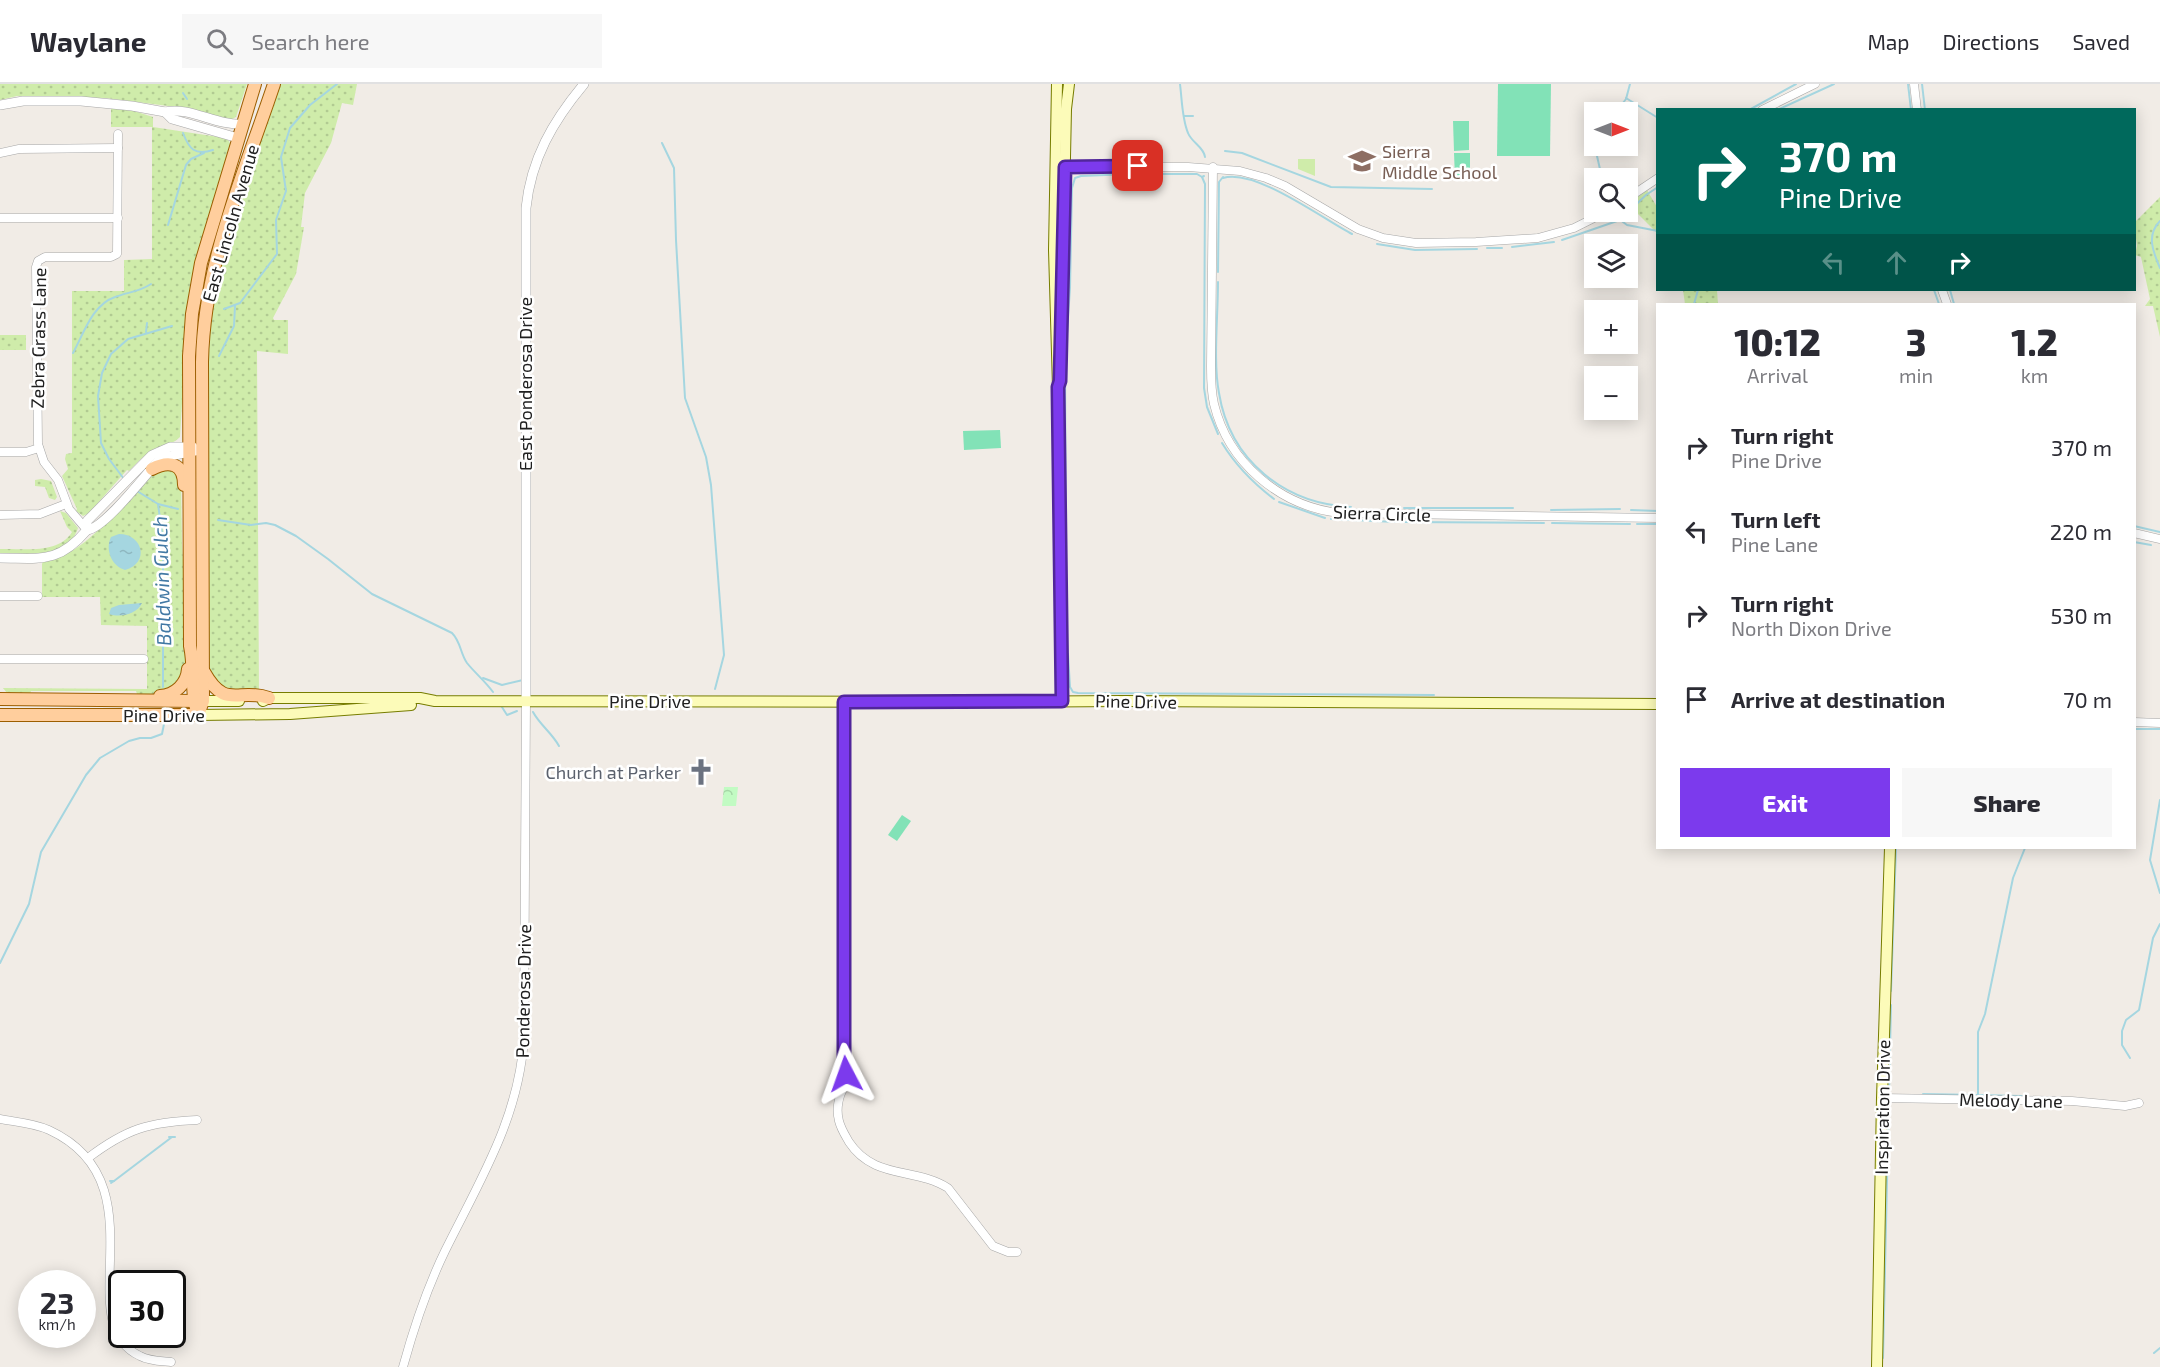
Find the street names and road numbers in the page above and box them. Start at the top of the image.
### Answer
street label: East Lincoln Avenue [197,142,263,304]
street label: Zebra Grass Lane [26,267,50,409]
street label: East Ponderosa Drive [514,297,536,471]
street label: Sierra Circle [1333,500,1431,526]
street label: Pine Drive [1095,689,1177,713]
street label: Pine Drive [609,690,691,712]
street label: Pine Drive [123,704,205,726]
street label: Ponderosa Drive [511,924,535,1058]
street label: Inspiration Drive [1870,1039,1894,1175]
street label: Melody Lane [1959,1088,2063,1112]

